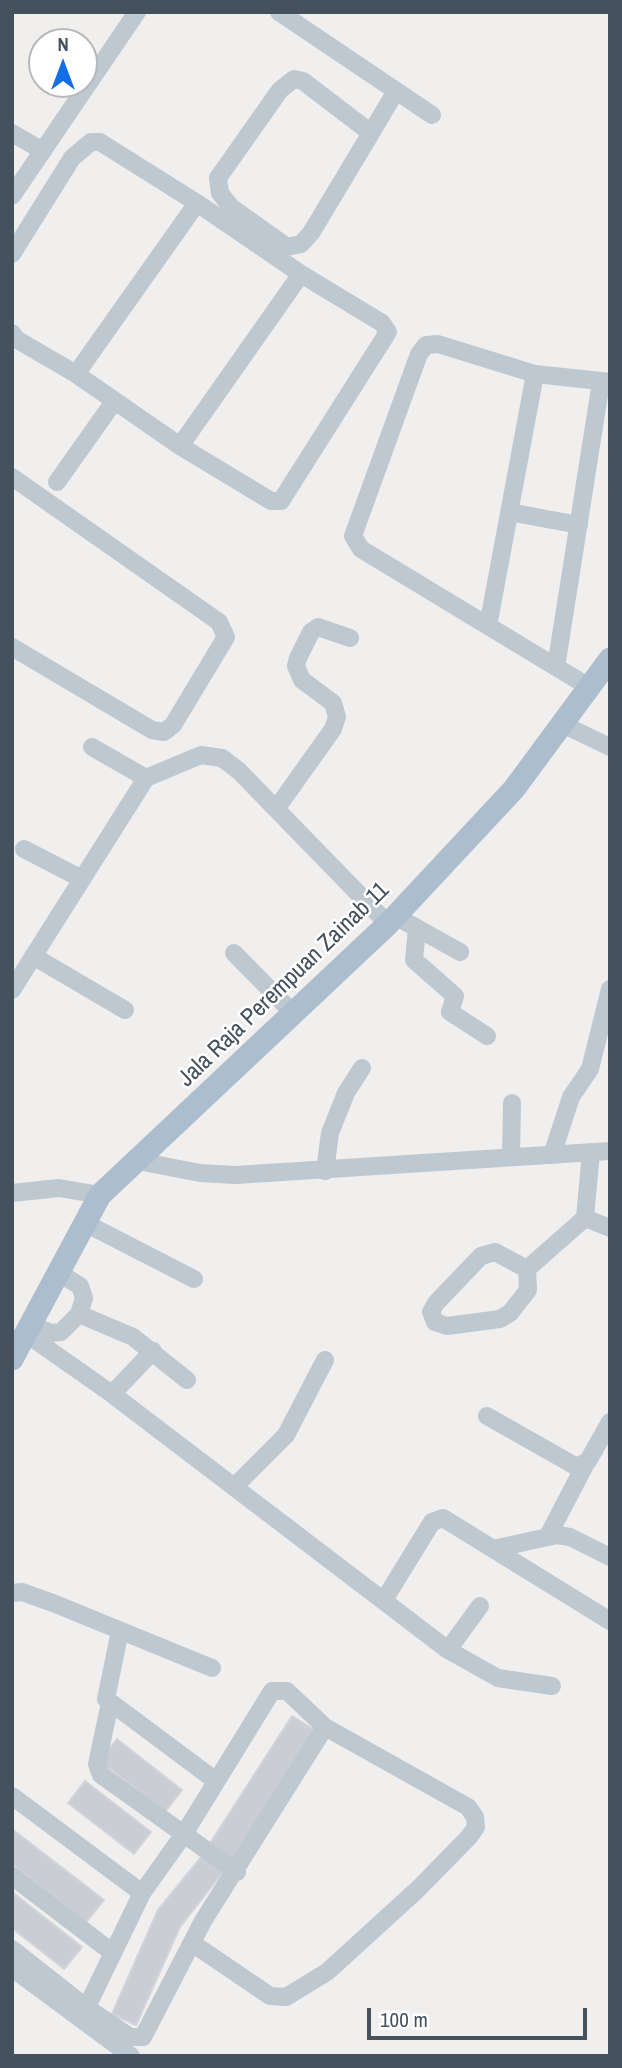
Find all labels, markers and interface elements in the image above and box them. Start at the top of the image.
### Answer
north arrow [28,28,98,98]
text: N [57,31,69,57]
street label: Jala Raja Perempuan Zainab 11 [173,877,395,1093]
scale bar [370,1994,590,2038]
text: 100 m [380,2005,428,2034]

